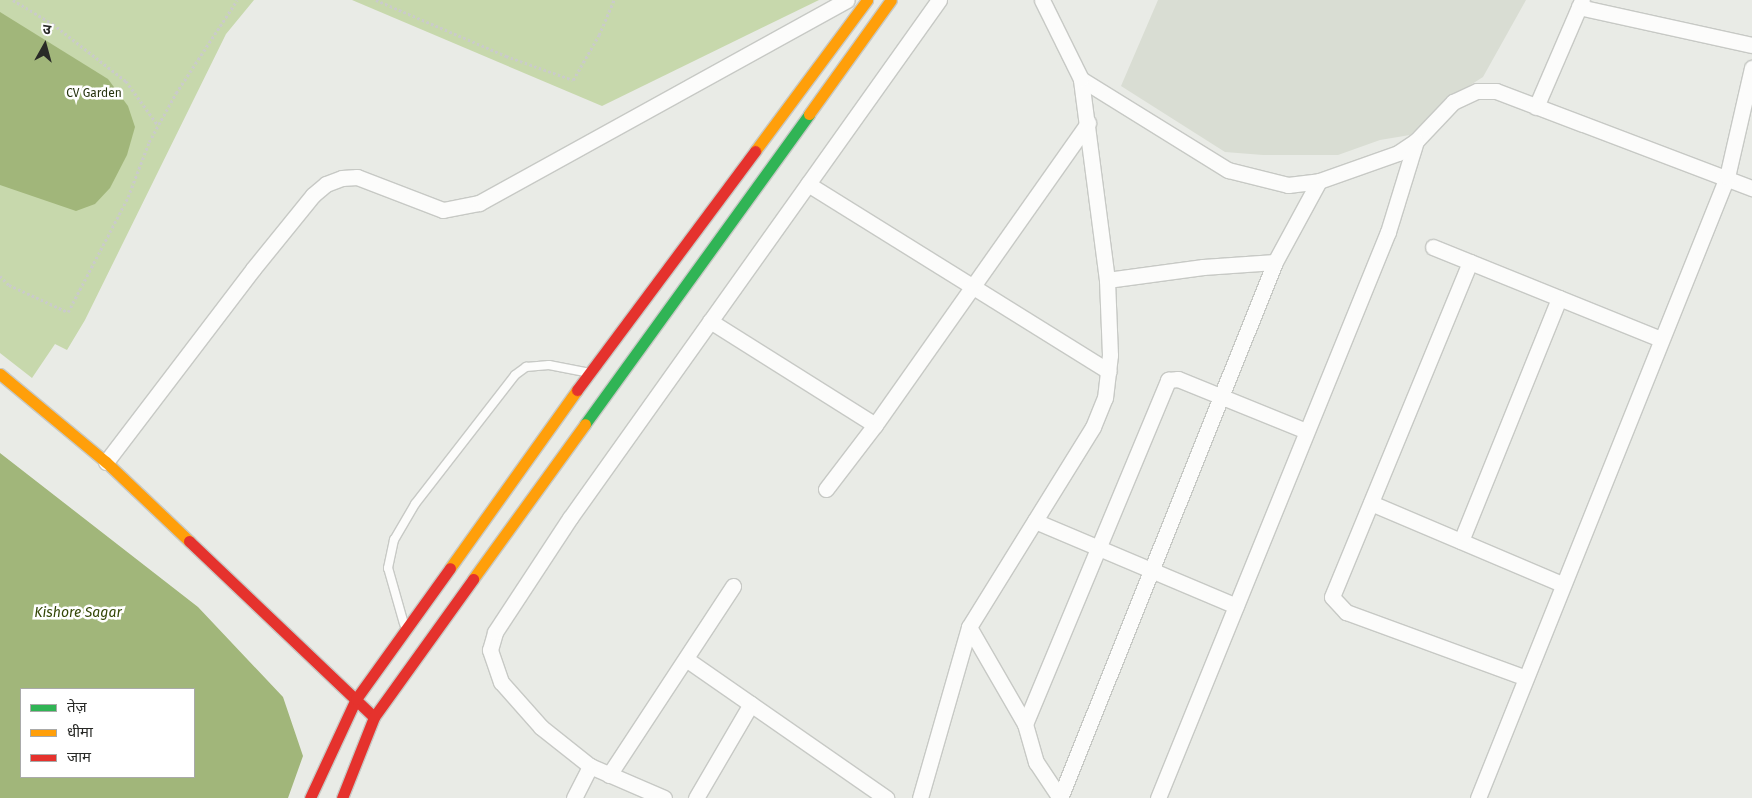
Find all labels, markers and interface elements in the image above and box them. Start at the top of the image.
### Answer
north arrow [20,20,70,70]
text: उ [42,21,52,39]
park label: CV Garden [66,87,122,101]
water label: Kishore Sagar [34,605,122,621]
legend [20,688,195,778]
text: तेज़ [67,698,87,716]
text: धीमा [67,723,93,741]
text: जाम [67,748,91,766]

